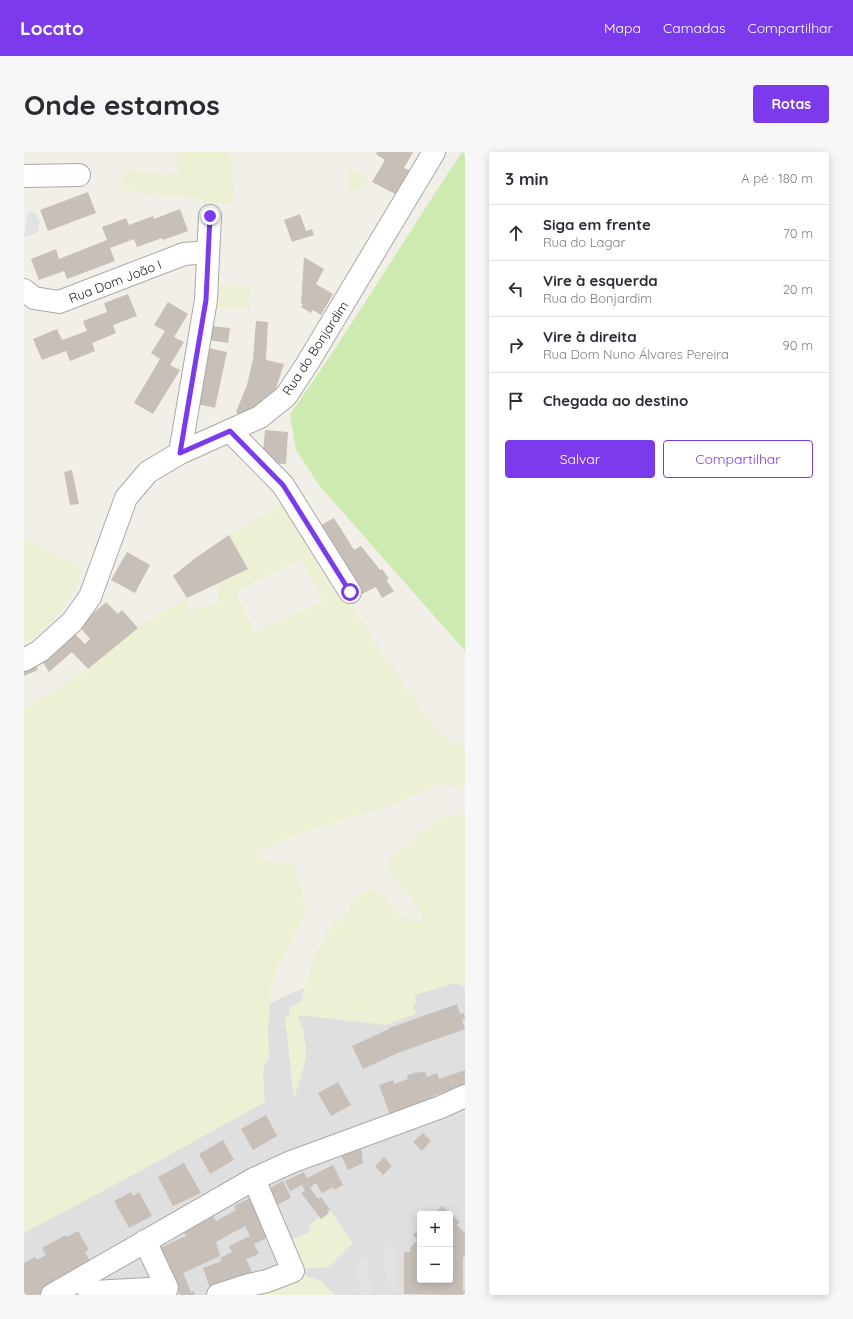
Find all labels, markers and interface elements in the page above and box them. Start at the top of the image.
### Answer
text: Locato [20,16,84,40]
text: Mapa [604,19,641,37]
text: Camadas [663,19,725,37]
text: Compartilhar [747,19,833,37]
button: Rotas [753,85,829,123]
text: Onde estamos [24,87,220,122]
text: 3 min [505,168,549,189]
text: A pé · 180 m [741,170,813,186]
route end [201,207,219,225]
text: Siga em frente [543,215,651,234]
icon: ahead [505,222,527,244]
text: 70 m [783,225,813,241]
text: Rua do Lagar [543,234,625,250]
street label: Rua Dom João I [66,256,164,306]
text: Vire à esquerda [543,271,658,290]
icon: left [505,278,527,300]
text: 20 m [783,281,813,297]
text: Rua do Bonjardim [543,290,652,306]
street label: Rua do Bonjardim [279,298,351,398]
text: Vire à direita [543,327,637,346]
icon: right [505,334,527,356]
text: 90 m [783,337,813,353]
text: Rua Dom Nuno Álvares Pereira [543,346,729,362]
icon: arrive [505,390,527,412]
text: Chegada ao destino [543,391,688,410]
button: Salvar [505,440,655,478]
button: Compartilhar [663,440,813,478]
route start [341,583,359,601]
map controls [417,1211,453,1283]
button: + [417,1211,453,1247]
button: − [417,1247,453,1283]

